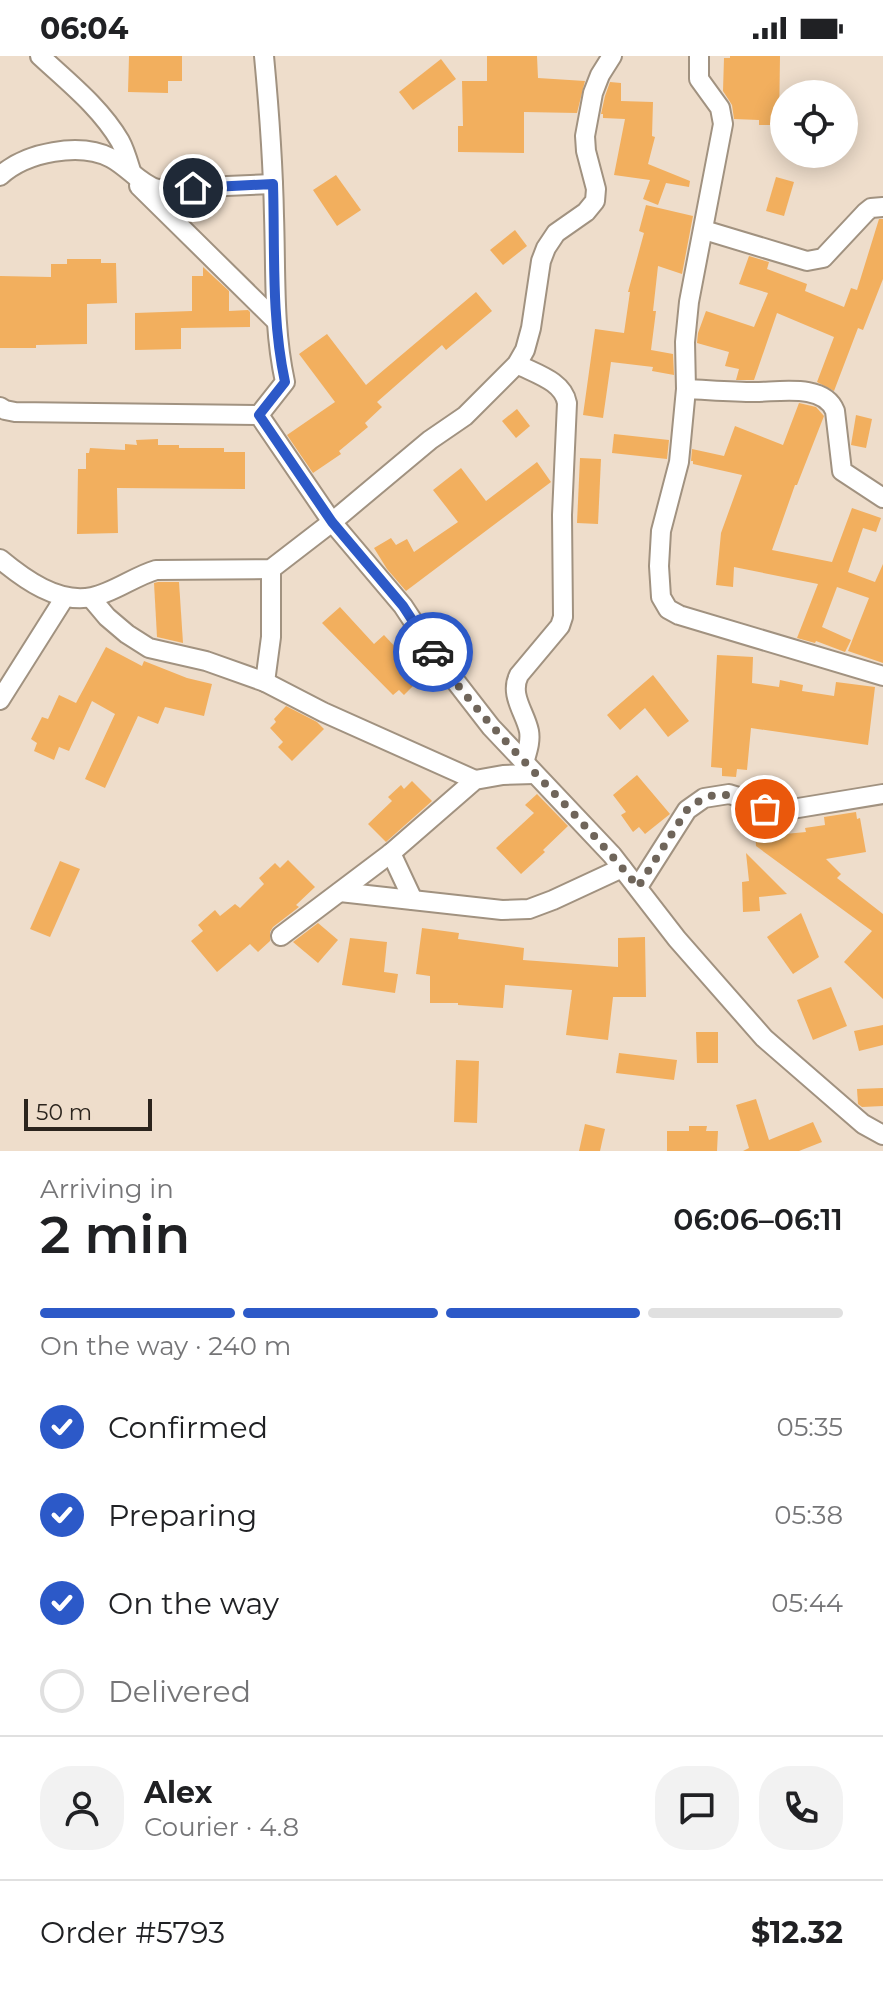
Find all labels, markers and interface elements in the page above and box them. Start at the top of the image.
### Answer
text: 06:04 [40,10,128,47]
map controls [770,80,858,168]
button: locate [770,80,858,168]
pin [159,154,227,222]
icon: home [171,166,215,210]
courier [393,612,473,692]
icon: car [411,630,455,674]
pin [731,775,799,843]
icon: bag [743,787,787,831]
scale bar [24,1095,152,1131]
text: 50 m [36,1099,92,1126]
text: Arriving in [40,1173,174,1205]
text: 06:06–06:11 [673,1201,843,1238]
text: 2 min [40,1203,190,1266]
text: On the way · 240 m [40,1330,291,1362]
icon: check [40,1405,84,1449]
text: Confirmed [108,1409,268,1446]
text: 05:35 [776,1411,843,1443]
icon: check [40,1493,84,1537]
text: Preparing [108,1497,257,1534]
text: 05:38 [774,1499,843,1531]
icon: check [40,1581,84,1625]
text: On the way [108,1585,279,1622]
text: 05:44 [771,1587,843,1619]
text: Delivered [108,1673,251,1710]
button: person [40,1766,124,1850]
button: chat [655,1766,739,1850]
button: phone [759,1766,843,1850]
text: Alex [144,1774,212,1811]
text: Courier · 4.8 [144,1811,299,1843]
text: Order #5793 [40,1914,225,1951]
text: $12.32 [751,1914,843,1951]

